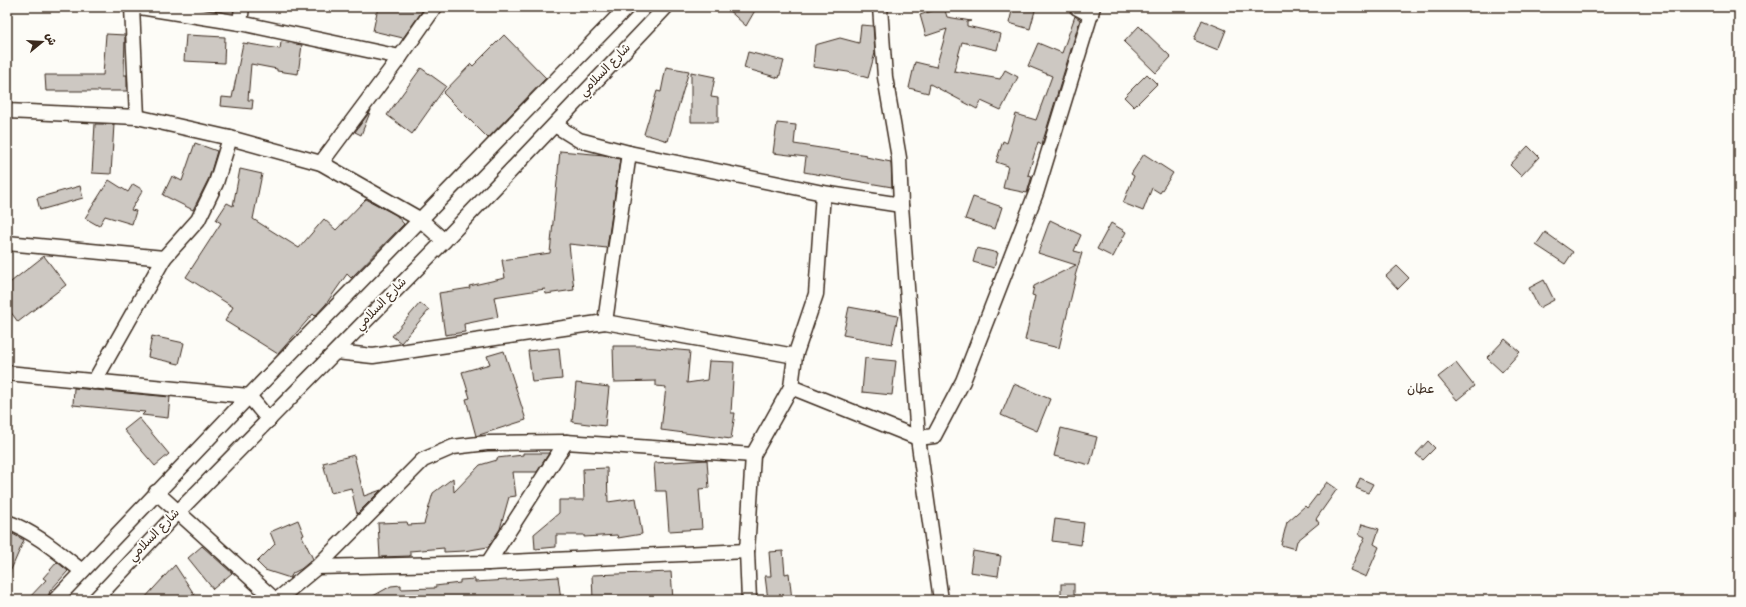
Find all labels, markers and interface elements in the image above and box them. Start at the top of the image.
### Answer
north arrow [22,22,62,62]
text: ش [42,32,57,47]
street label: شارع السلامي [577,42,636,102]
street label: شارع السلامي [353,276,412,336]
district label: عطان [1407,383,1435,398]
street label: شارع السلامي [126,507,185,567]

